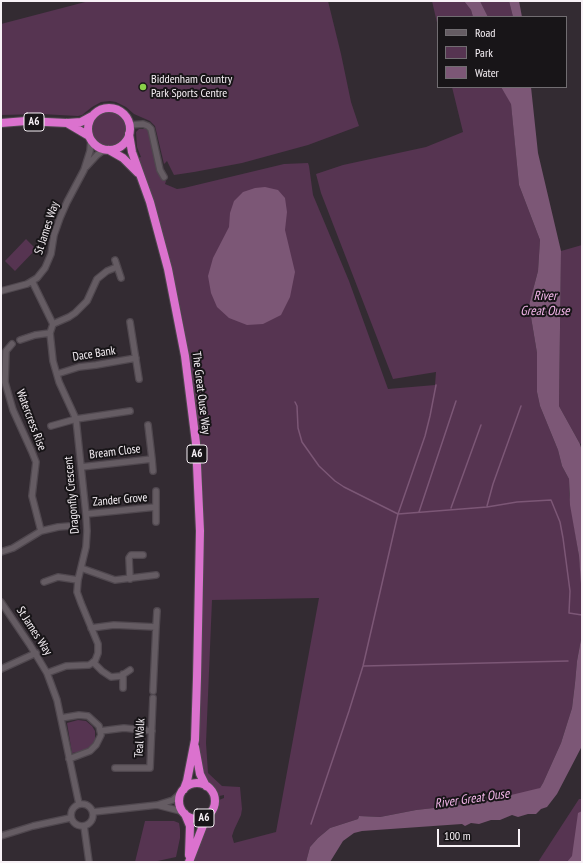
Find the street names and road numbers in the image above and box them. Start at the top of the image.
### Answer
road number: A6 [24,113,44,131]
street label: St James Way [32,200,62,256]
street label: Dace Bank [72,344,116,364]
street label: The Great Ouse Way [189,351,213,435]
street label: Watercress Rise [13,387,49,453]
street label: Bream Close [89,442,141,462]
road number: A6 [187,445,207,463]
street label: Dragonfly Crescent [61,456,83,534]
street label: Zander Grove [92,490,148,510]
street label: St James Way [13,604,55,658]
street label: Teal Walk [132,718,148,758]
road number: A6 [194,809,214,827]

